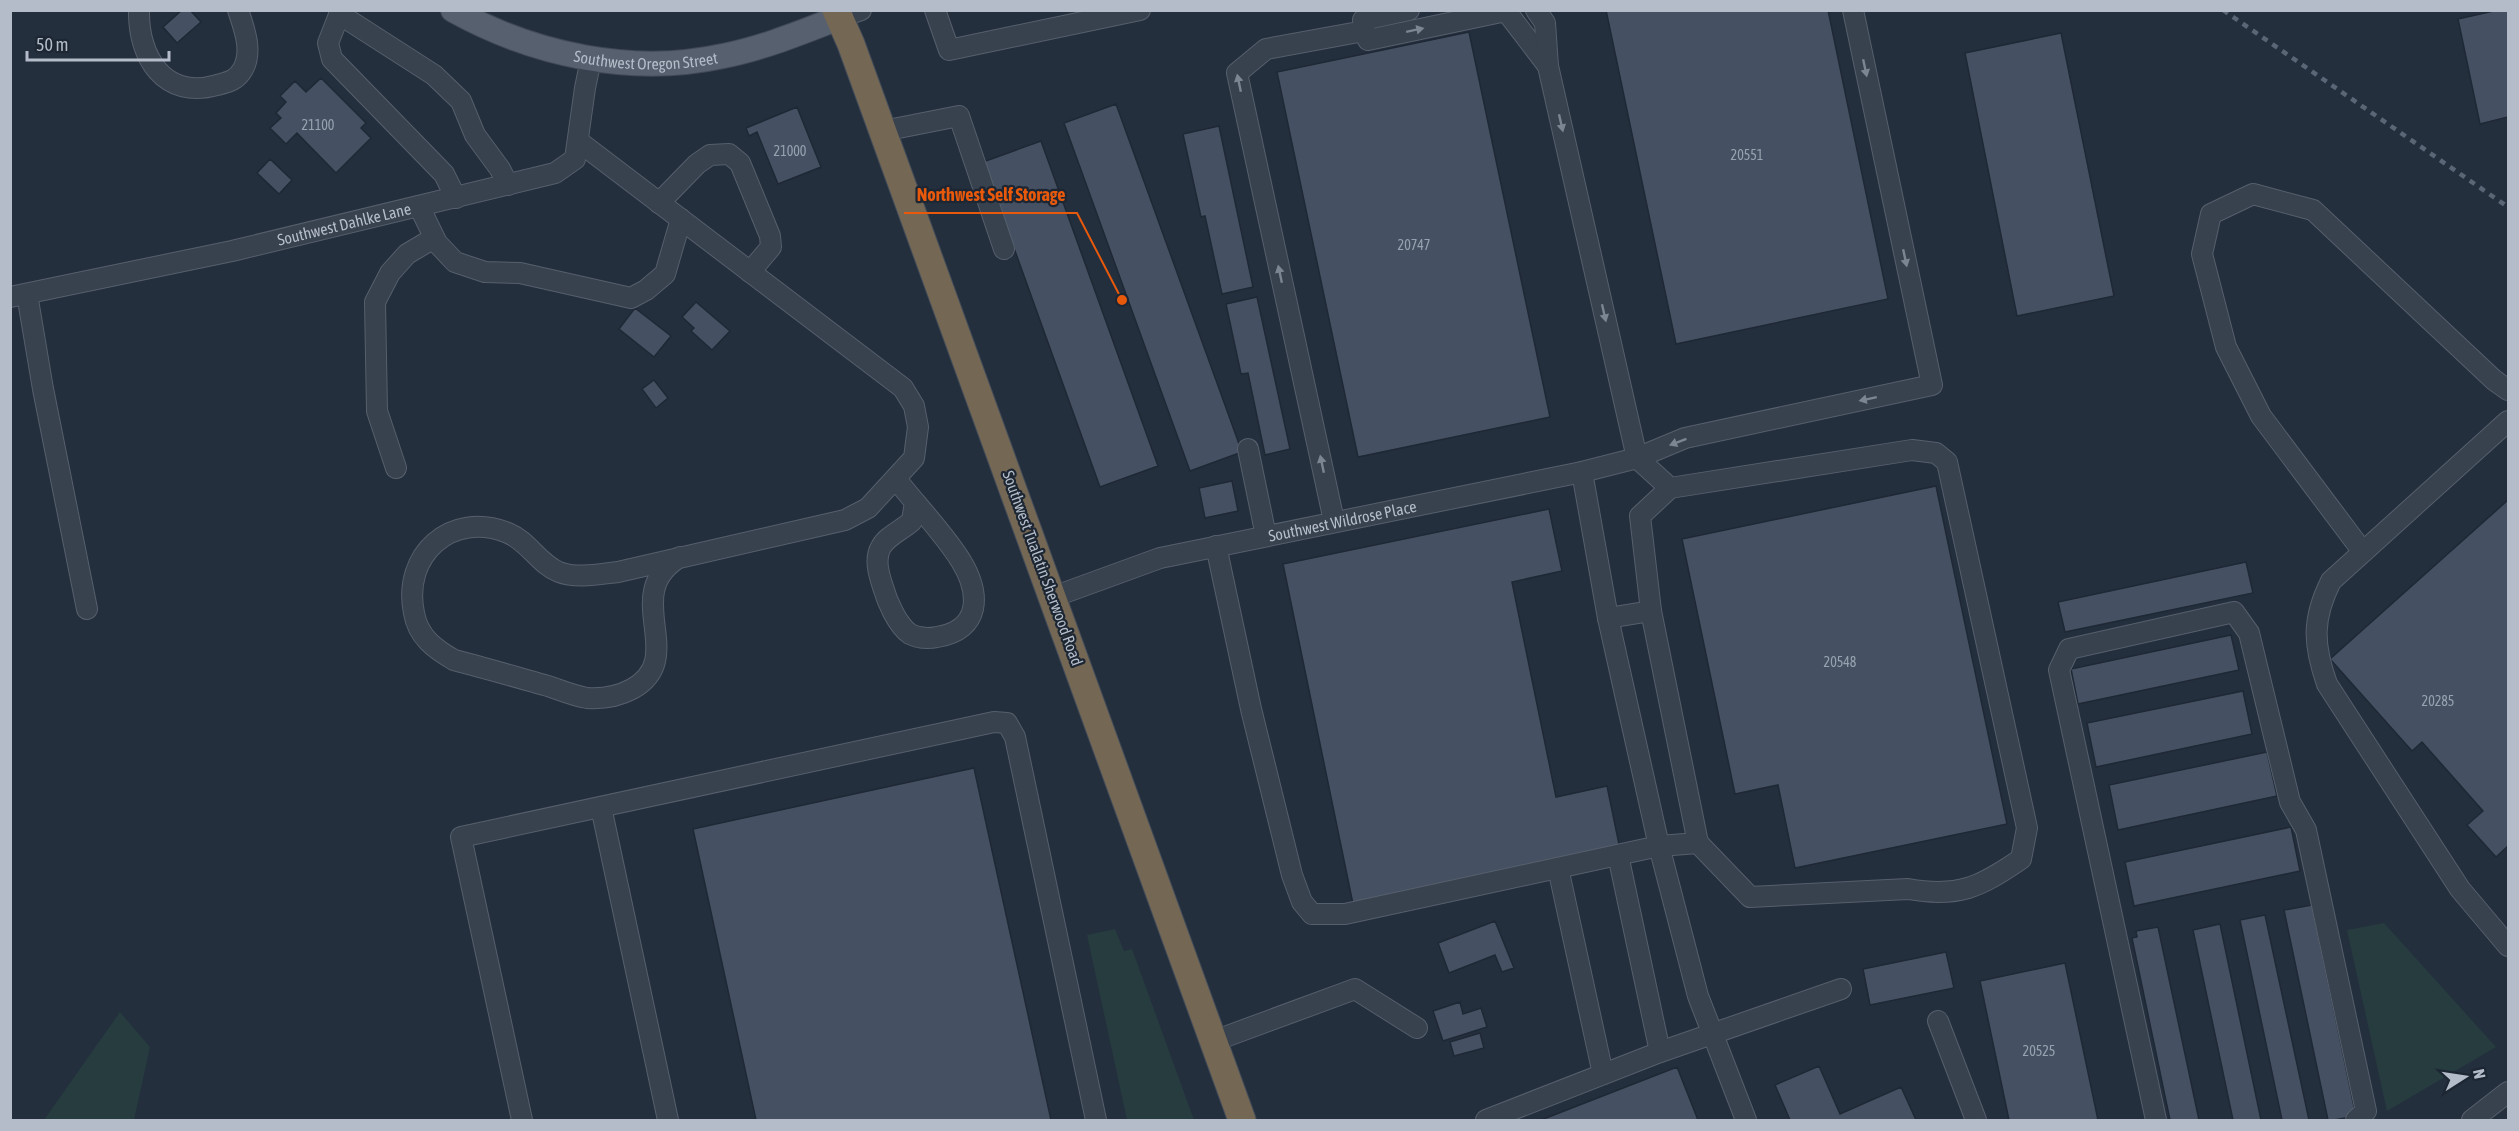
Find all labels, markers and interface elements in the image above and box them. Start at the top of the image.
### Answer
scale bar [27,24,170,62]
one-way arrow [1406,25,1425,34]
text: 50 m [36,34,68,55]
street label: Southwest Oregon Street [573,47,719,74]
one-way arrow [1861,58,1870,77]
one-way arrow [1234,73,1243,92]
one-way arrow [1556,114,1566,132]
house number: 21100 [302,117,335,133]
house number: 21000 [774,143,807,159]
house number: 20551 [1731,147,1763,163]
callout: Northwest Self Storage [904,177,1077,213]
text: Northwest Self Storage [917,184,1065,205]
street label: Southwest Dahlke Lane [275,199,413,249]
house number: 20747 [1398,237,1430,253]
one-way arrow [1901,249,1910,268]
one-way arrow [1275,264,1285,283]
one-way arrow [1600,304,1609,323]
one-way arrow [1859,395,1878,404]
one-way arrow [1669,437,1687,447]
one-way arrow [1317,454,1326,473]
street label: Southwest Tualatin Sherwood Road [999,468,1087,668]
street label: Southwest Wildrose Place [1267,497,1418,545]
house number: 20548 [1824,654,1857,670]
house number: 20285 [2422,693,2454,709]
house number: 20525 [2023,1043,2055,1059]
north arrow [2435,1047,2495,1107]
text: N [2470,1067,2489,1080]

